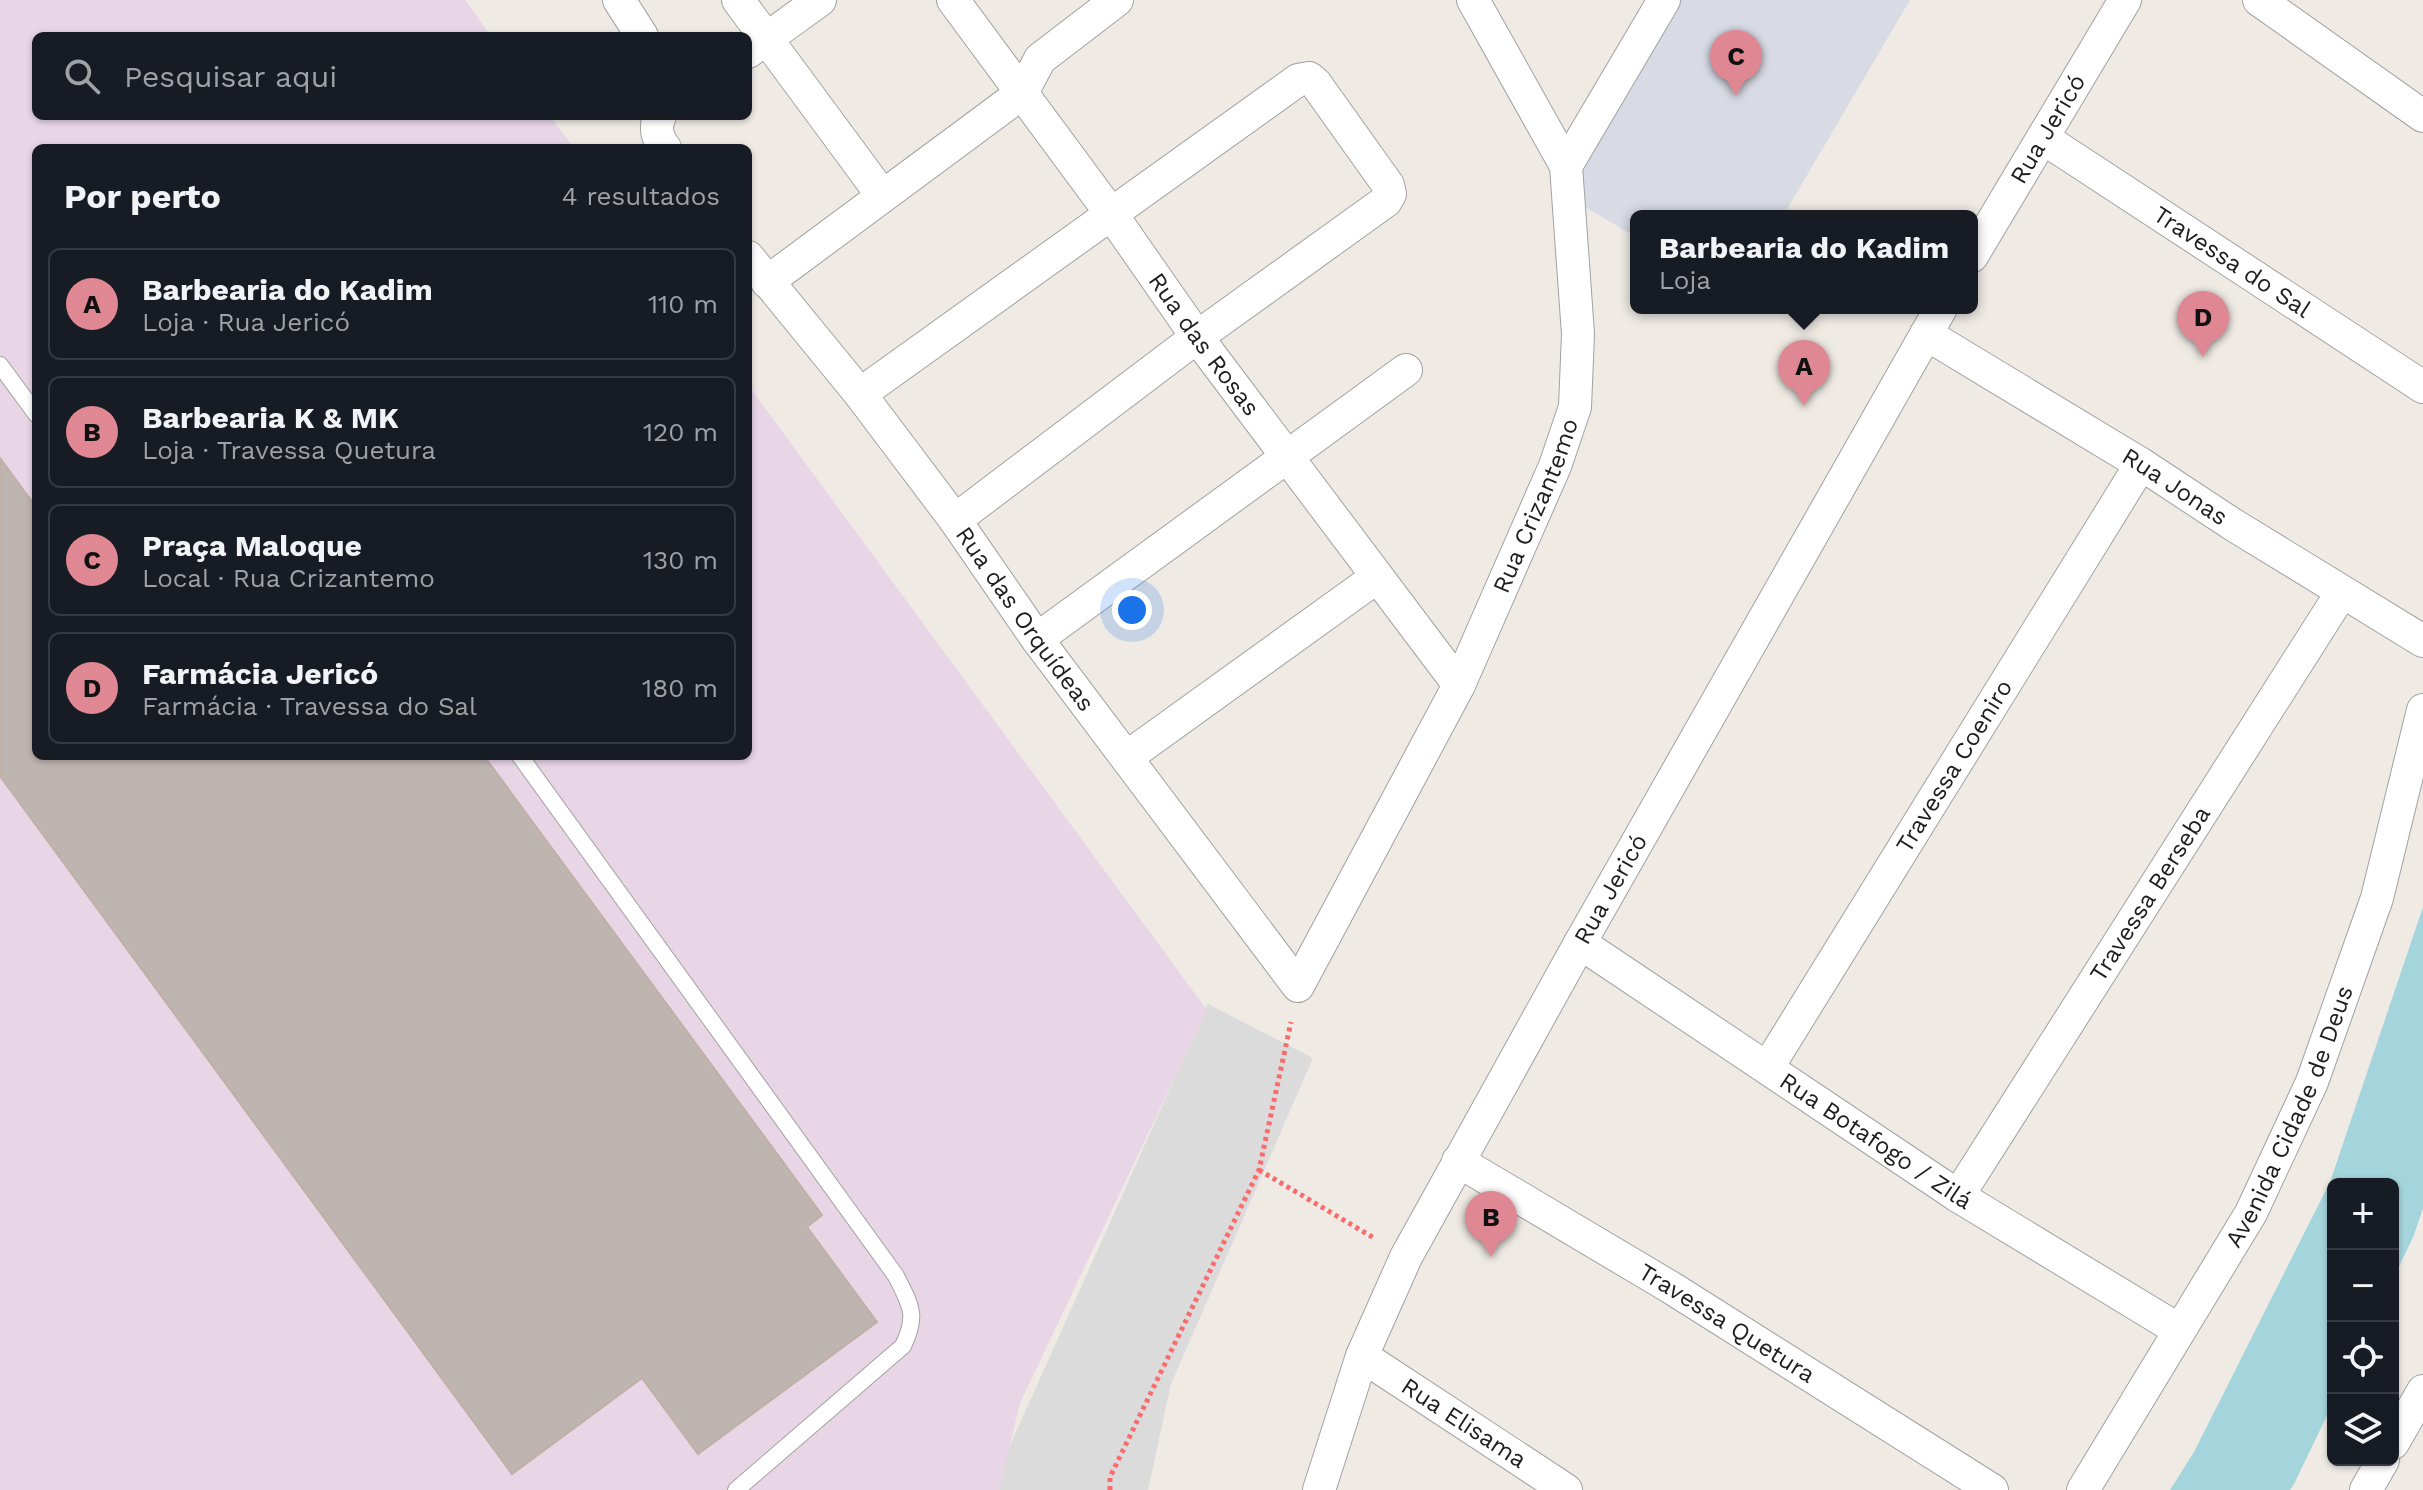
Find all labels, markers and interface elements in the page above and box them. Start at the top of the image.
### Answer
pin: C [1710,30,1762,96]
search box [32,32,752,120]
icon: search [60,54,104,98]
text: Pesquisar aqui [124,59,337,94]
street label: Rua Jericó [2004,69,2091,189]
text: Por perto [64,176,221,216]
text: 4 resultados [562,181,720,211]
street label: Travessa do Sal [2148,200,2316,324]
popup [1630,210,1978,314]
text: Barbearia do Kadim [1659,230,1949,265]
text: Loja [1659,265,1711,295]
street label: Rua das Rosas [1143,267,1265,421]
text: Barbearia do Kadim [142,272,433,307]
text: A [83,289,101,319]
text: 110 m [648,289,718,319]
pin: D [2177,291,2229,357]
text: Loja · Rua Jericó [142,307,350,337]
pin: A [1778,340,1830,406]
text: Barbearia K & MK [142,400,399,435]
street label: Rua Crizantemo [1487,415,1584,597]
text: B [83,417,101,447]
text: 120 m [643,417,718,447]
text: Loja · Travessa Quetura [142,435,436,465]
street label: Rua Jonas [2117,442,2233,531]
street label: Rua das Orquídeas [950,521,1100,717]
text: Praça Maloque [142,528,362,563]
text: C [83,545,101,575]
text: 130 m [643,545,718,575]
text: Local · Rua Crizantemo [142,563,435,593]
your location [1112,590,1152,630]
text: Farmácia Jericó [142,656,378,691]
text: D [83,673,101,703]
text: 180 m [642,673,718,703]
street label: Travessa Coeniro [1890,674,2018,858]
text: Farmácia · Travessa do Sal [142,691,477,721]
street label: Travessa Berseba [2084,801,2216,987]
street label: Rua Jericó [1568,829,1653,949]
street label: Avenida Cidade de Deus [2220,982,2359,1252]
street label: Rua Botafogo / Zilá [1774,1067,1977,1215]
map controls [2327,1178,2399,1466]
button: + [2327,1178,2399,1250]
pin: B [1465,1191,1517,1257]
button: − [2327,1250,2399,1322]
street label: Travessa Quetura [1634,1258,1820,1389]
button: locate [2327,1322,2399,1394]
street label: Rua Elisama [1396,1372,1532,1474]
button: layers [2327,1394,2399,1466]

